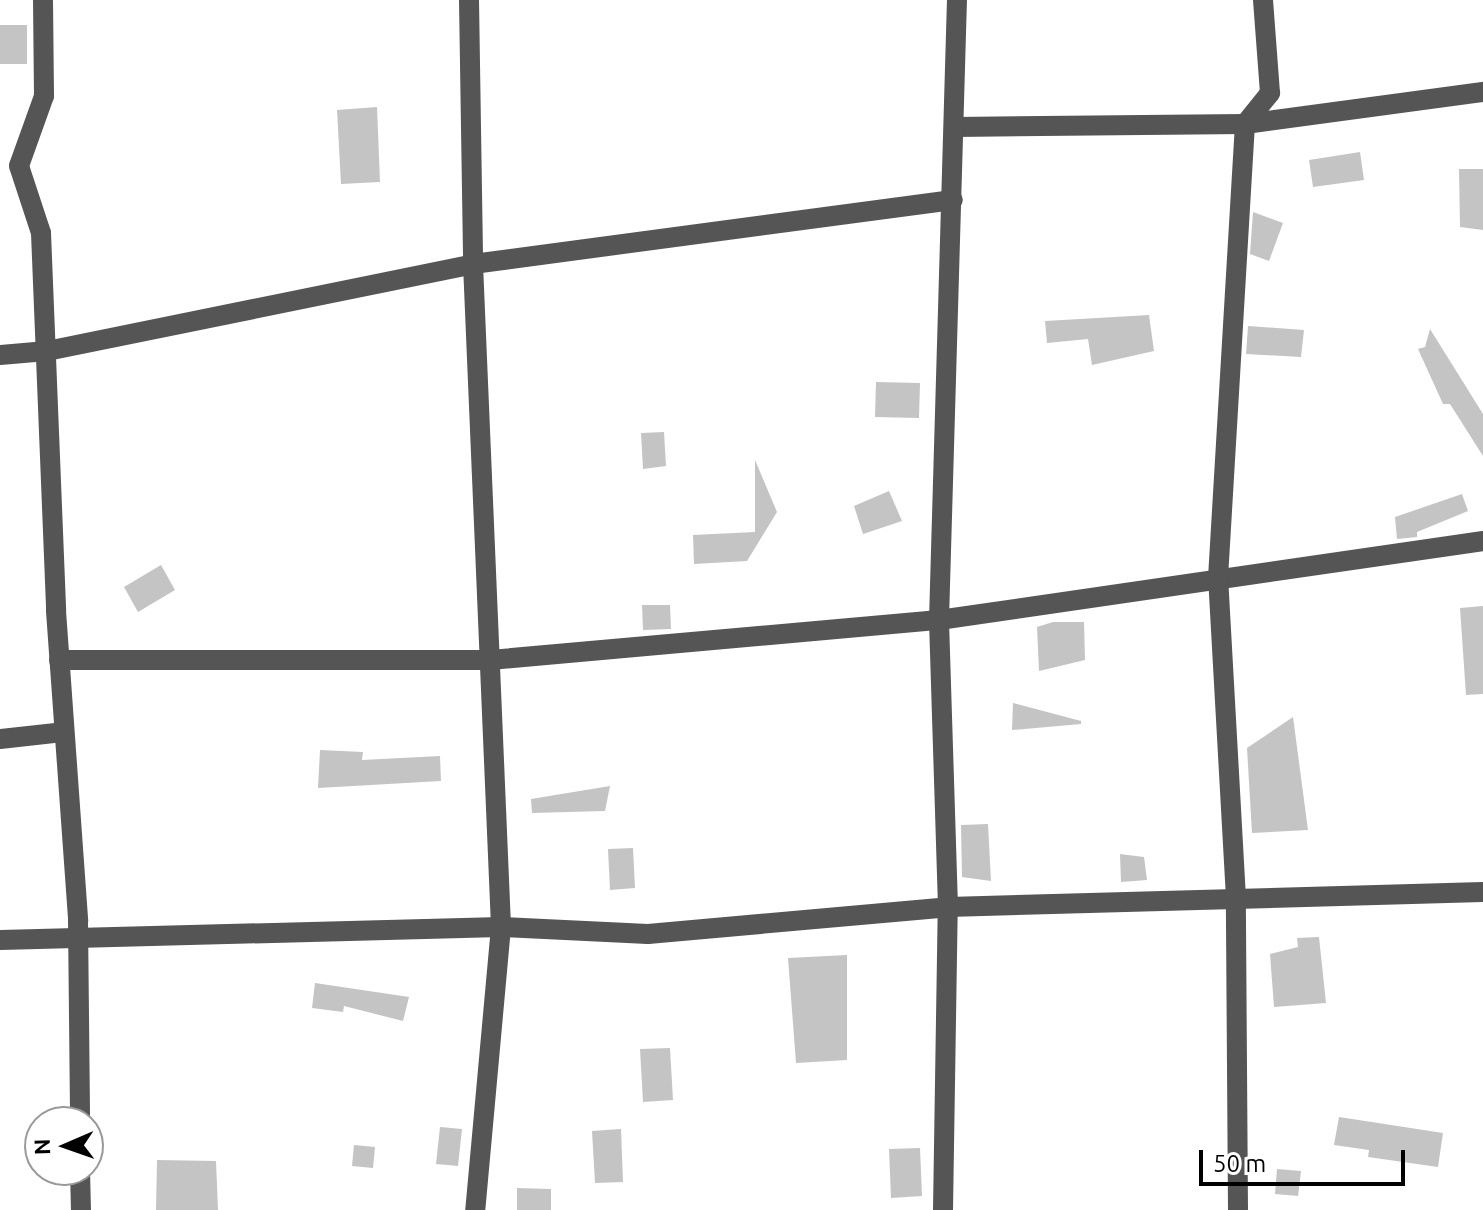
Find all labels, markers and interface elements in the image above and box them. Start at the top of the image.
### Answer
north arrow [24,1106,104,1186]
scale bar [1203,1134,1409,1184]
text: N [29,1138,54,1155]
text: 50 m [1213,1150,1266,1177]

